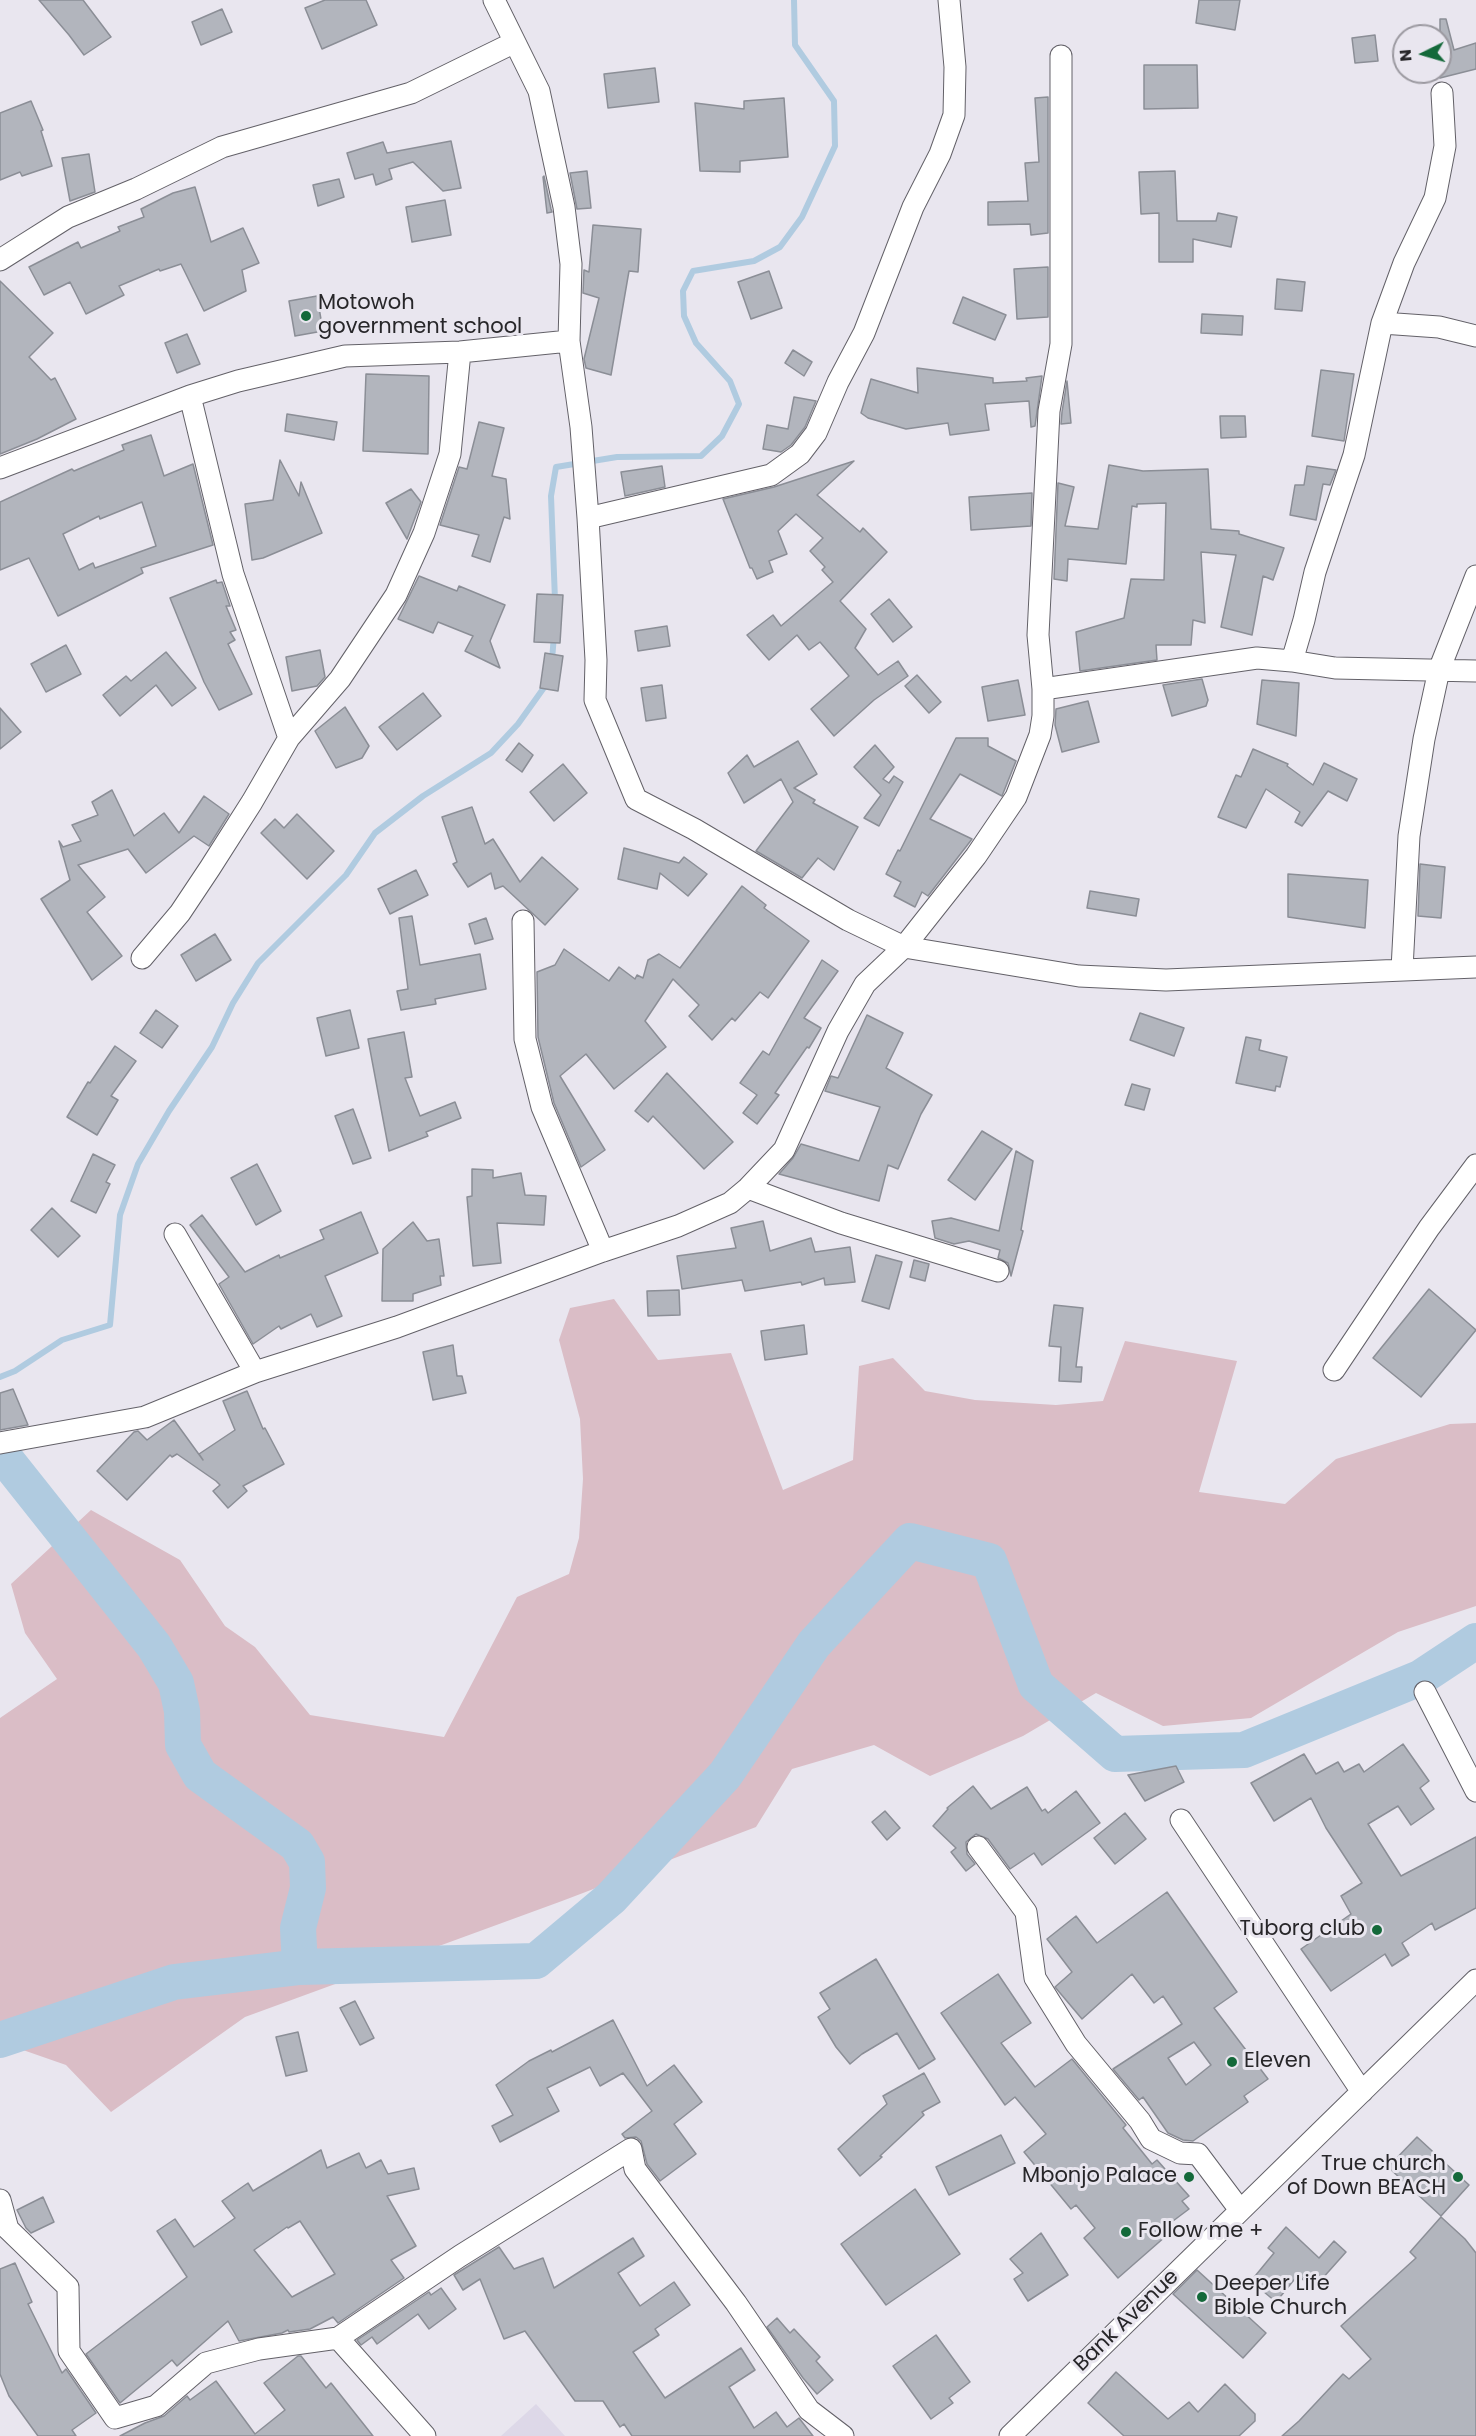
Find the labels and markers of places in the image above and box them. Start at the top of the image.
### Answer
place label: Motowoh government school [318,291,522,341]
marker: Motowoh government school [299,309,313,323]
place label: Tuborg club [1239,1917,1365,1943]
marker: Tuborg club [1370,1923,1384,1937]
place label: Eleven [1244,2049,1311,2075]
marker: Eleven [1225,2055,1239,2069]
place label: True church of Down BEACH [1287,2152,1446,2202]
place label: Mbonjo Palace [1022,2164,1177,2190]
marker: Mbonjo Palace [1182,2170,1196,2184]
marker: True church of Down BEACH [1451,2170,1465,2184]
place label: Follow me + [1138,2219,1263,2245]
marker: Follow me + [1119,2225,1133,2239]
place label: Deeper Life Bible Church [1214,2272,1347,2322]
marker: Deeper Life Bible Church [1195,2290,1209,2304]

